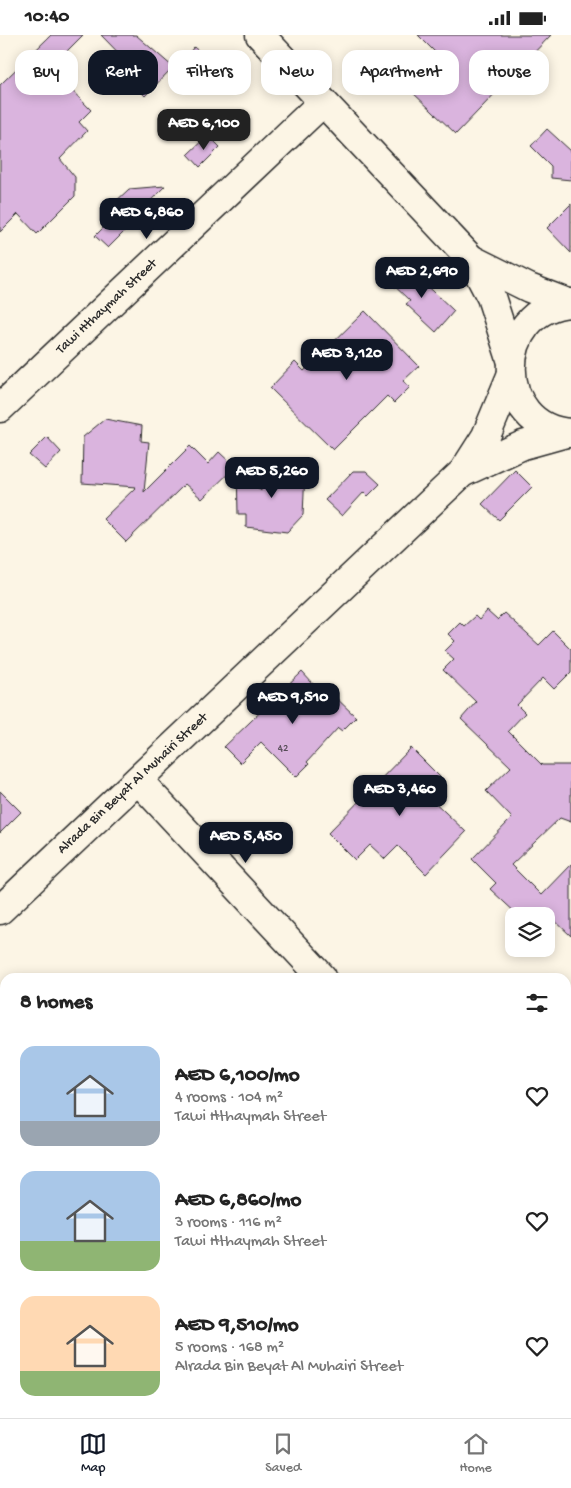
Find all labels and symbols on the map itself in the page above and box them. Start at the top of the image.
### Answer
pin: AED 6,100 [147,109,261,151]
pin: AED 6,860 [90,197,204,240]
street label: Tawi Hthaymah Street [52,255,162,359]
pin: AED 2,690 [365,257,479,299]
pin: AED 3,120 [290,339,404,381]
pin: AED 5,260 [215,457,329,499]
pin: AED 9,510 [236,683,350,725]
street label: Alrada Bin Beyat Al Muhairi Street [54,709,213,858]
house number: 42 [278,743,289,755]
pin: AED 3,460 [343,775,457,817]
pin: AED 5,450 [189,821,303,864]

